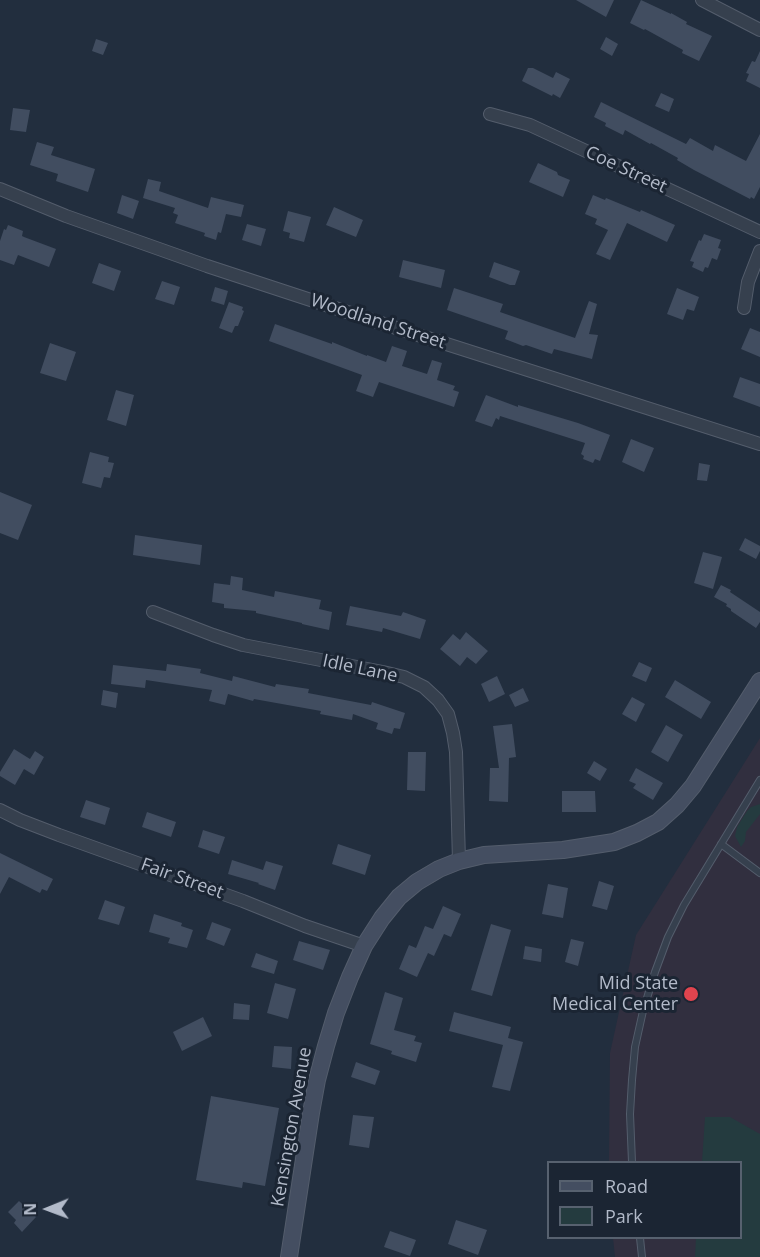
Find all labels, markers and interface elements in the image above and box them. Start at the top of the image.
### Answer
street label: Coe Street [582,142,670,198]
street label: Woodland Street [308,290,448,354]
street label: Idle Lane [321,651,399,687]
street label: Fair Street [138,854,226,904]
place label: Mid State Medical Center [552,973,678,1016]
marker: Mid State Medical Center [682,985,700,1003]
street label: Kensington Avenue [267,1045,317,1209]
legend [547,1161,742,1239]
text: Road [605,1174,648,1198]
north arrow [18,1179,78,1239]
text: N [19,1203,41,1216]
text: Park [605,1204,643,1228]

